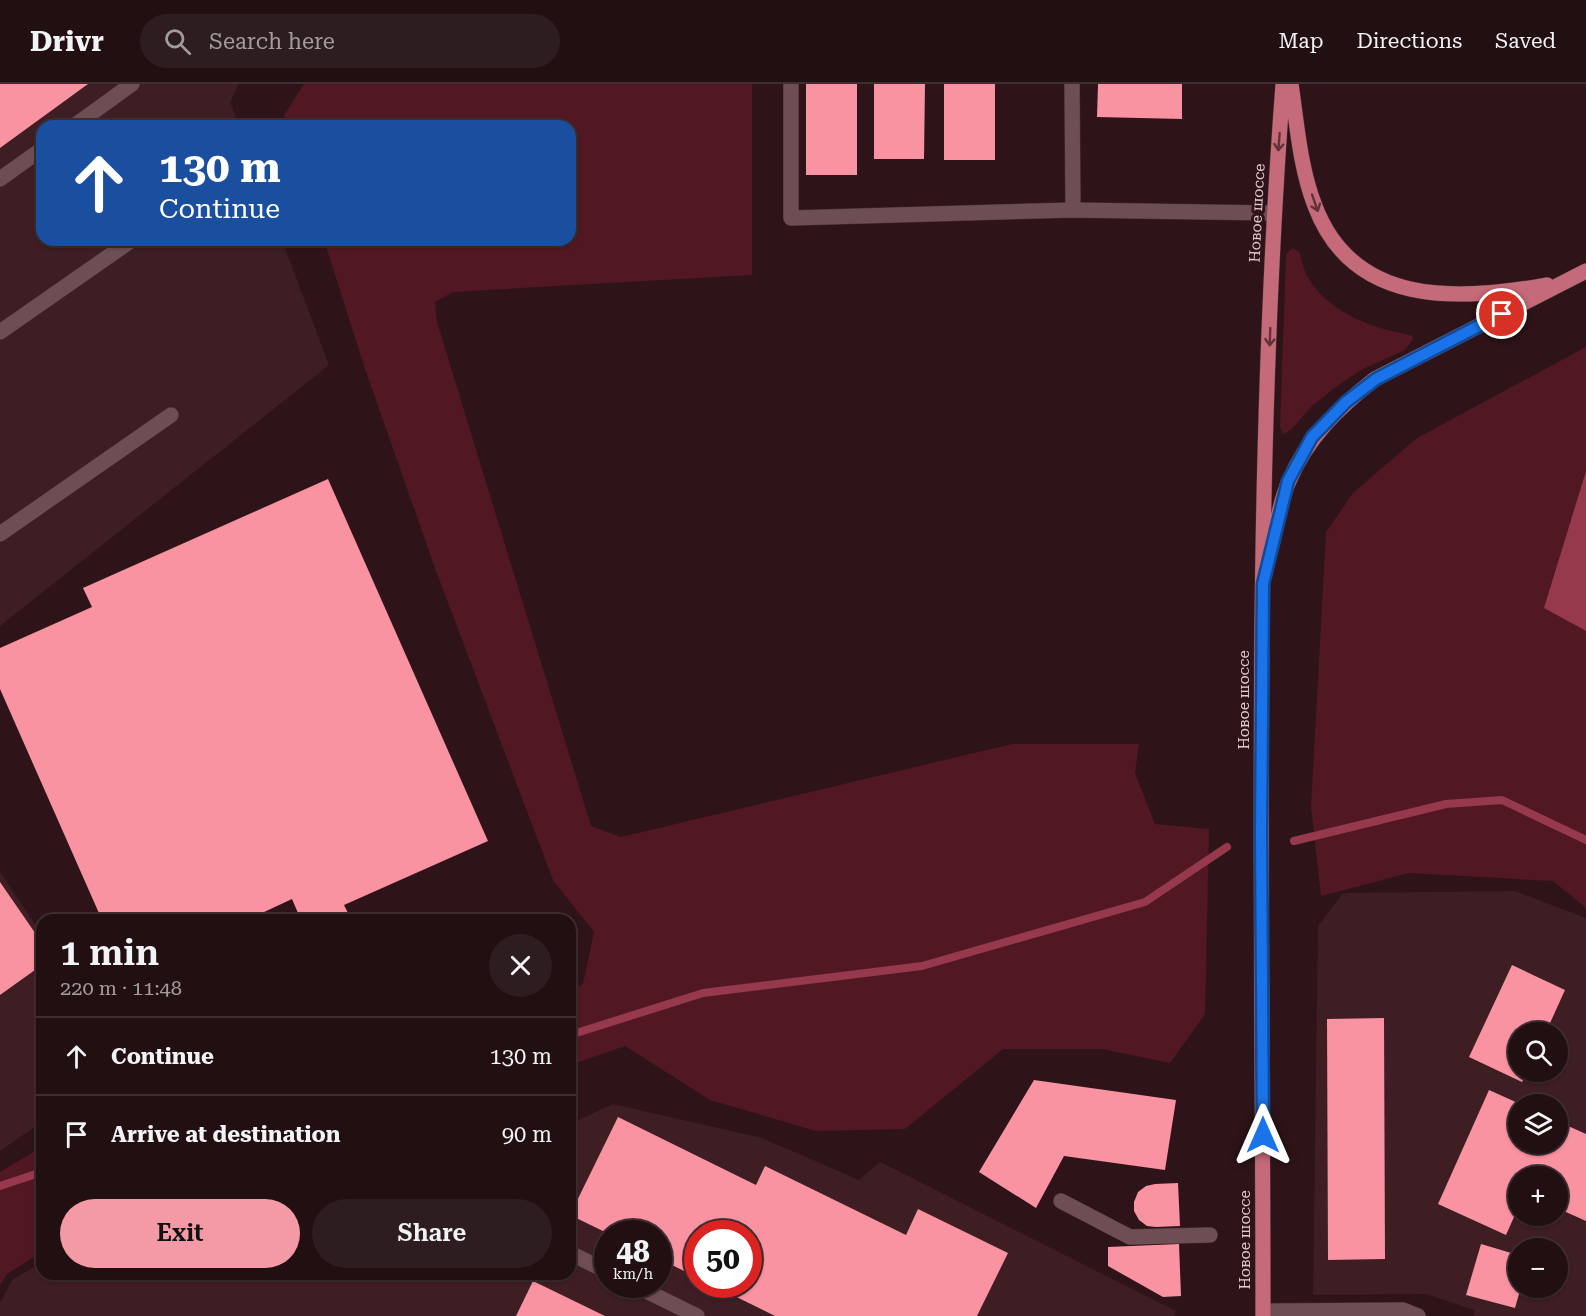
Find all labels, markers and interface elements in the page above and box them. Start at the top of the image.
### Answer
search box [140,14,560,68]
text: Drivr [30,25,104,58]
icon: search [161,25,194,58]
text: Search here [209,29,335,54]
text: Map [1279,29,1323,53]
text: Directions [1356,29,1462,53]
text: Saved [1495,29,1556,53]
one-way arrow [1273,132,1284,152]
text: 130 m [159,143,281,192]
icon: ahead [60,144,138,222]
street label: Новое шоссе [1245,163,1269,263]
text: Continue [159,193,280,225]
one-way arrow [1310,193,1321,212]
pin [1476,288,1527,339]
icon: arrive [1485,297,1518,330]
one-way arrow [1264,327,1275,347]
street label: Новое шоссе [1235,650,1253,750]
text: 1 min [60,932,159,974]
button: close [489,934,552,997]
text: 220 m · 11:48 [60,976,182,1000]
map controls [1508,1022,1568,1298]
button: search [1508,1022,1568,1082]
icon: ahead [60,1040,93,1073]
text: Continue [111,1044,214,1069]
text: 130 m [489,1044,552,1069]
button: layers [1508,1094,1568,1154]
position arrow [1231,1103,1295,1167]
icon: arrive [60,1118,93,1151]
text: Arrive at destination [111,1122,340,1147]
text: 90 m [502,1122,552,1147]
button: + [1508,1166,1568,1226]
street label: Новое шоссе [1236,1190,1254,1290]
button: Exit [60,1199,300,1268]
button: Share [312,1199,552,1268]
speed limit sign: 50 [684,1220,762,1298]
text: 48 [616,1234,650,1269]
button: − [1508,1238,1568,1298]
text: km/h [613,1265,653,1283]

